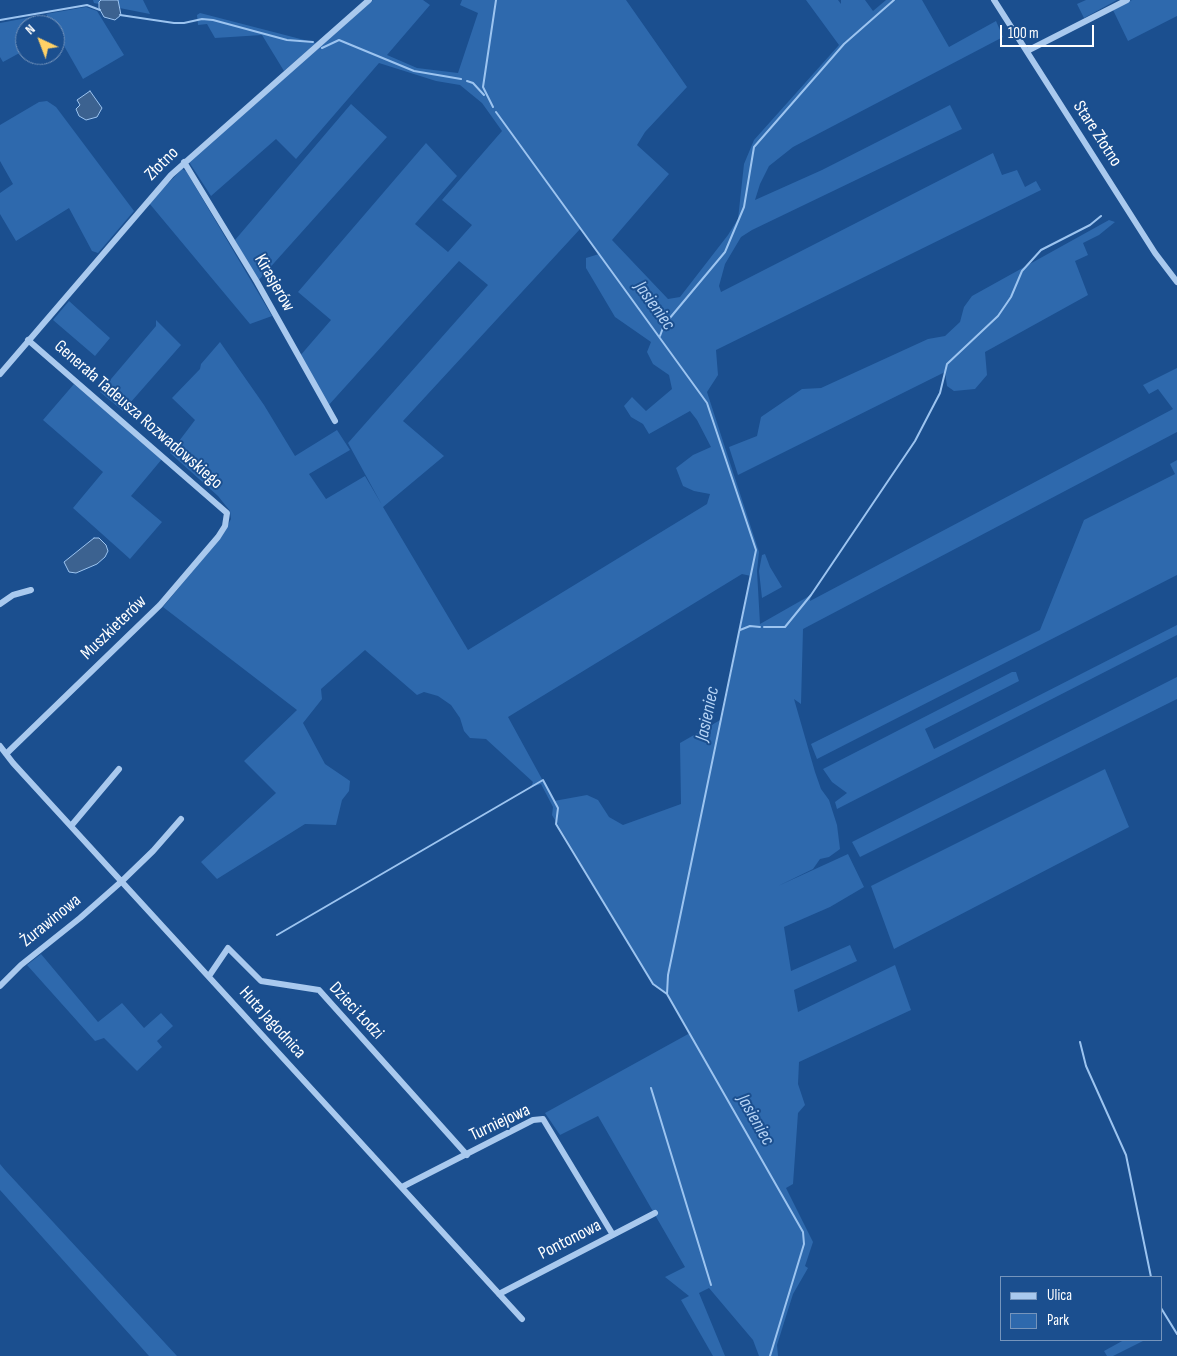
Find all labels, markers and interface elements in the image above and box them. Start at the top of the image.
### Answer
north arrow [15,15,65,65]
scale bar [1002,15,1096,47]
text: N [22,21,39,38]
text: 100 m [1008,24,1039,43]
street label: Stare Złotno [1068,97,1126,171]
street label: Złotno [141,143,183,185]
street label: Kirasjerów [249,250,299,316]
water label: Jasieniec [629,277,679,335]
street label: Generała Tadeusza Rozwadowskiego [49,336,227,494]
street label: Muszkieterów [77,591,151,665]
water label: Jasieniec [691,685,725,743]
street label: Żurawinowa [16,890,86,952]
street label: Dzieci Łodzi [324,978,388,1044]
street label: Huta Jagodnica [234,983,310,1063]
water label: Jasieniec [731,1090,779,1150]
street label: Turniejowa [466,1100,534,1146]
street label: Pontonowa [535,1215,605,1265]
legend [1000,1276,1162,1341]
text: Ulica [1047,1286,1072,1305]
text: Park [1047,1311,1069,1330]

